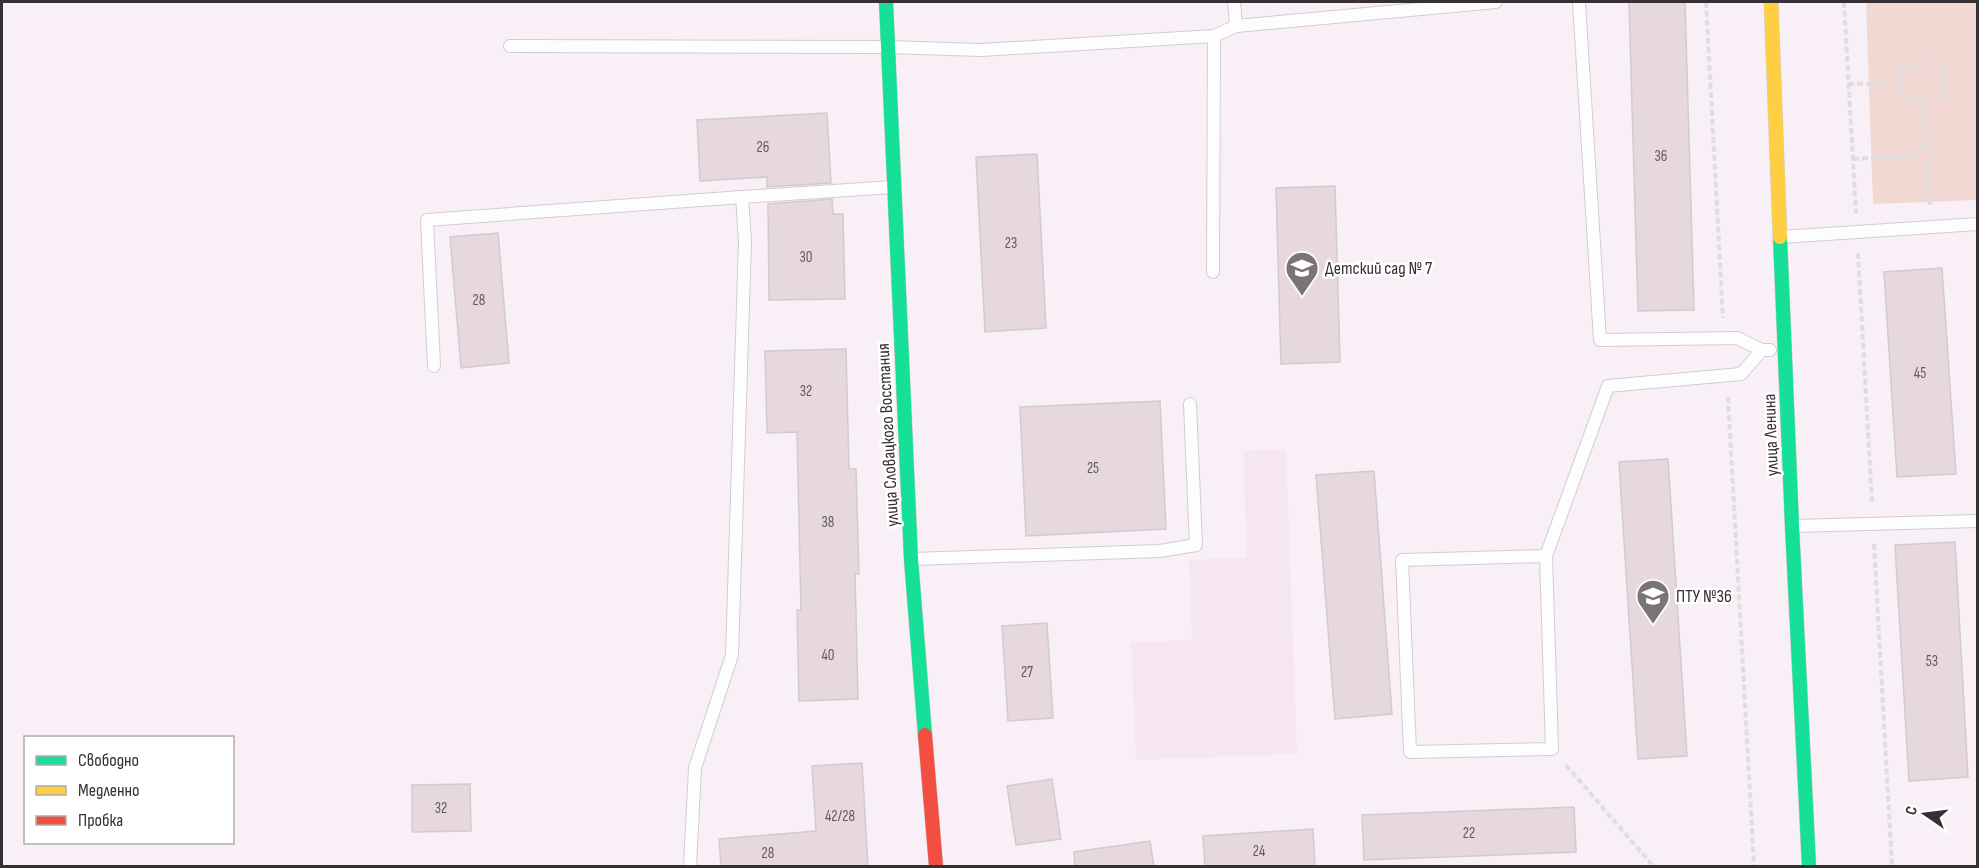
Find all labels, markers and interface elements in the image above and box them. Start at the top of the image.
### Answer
house number: 26 [757,138,769,157]
house number: 36 [1655,147,1667,166]
house number: 23 [1005,234,1017,253]
house number: 30 [800,248,812,267]
school or university icon: Детский сад № 7 [1284,250,1320,297]
place label: Детский сад № 7 [1325,258,1433,279]
house number: 28 [473,291,485,310]
street label: улица Словацкого Восстания [873,343,903,527]
house number: 45 [1914,364,1926,383]
house number: 32 [800,382,812,401]
street label: улица Ленина [1759,393,1783,477]
house number: 25 [1087,459,1099,478]
house number: 38 [822,513,834,532]
school or university icon: ПТУ №36 [1635,578,1671,625]
place label: ПТУ №36 [1676,586,1732,607]
house number: 40 [822,646,834,665]
house number: 53 [1926,652,1938,671]
house number: 27 [1021,663,1033,682]
legend [24,736,234,844]
text: Свободно [78,750,139,771]
text: Медленно [78,780,140,801]
north arrow [1895,784,1955,844]
house number: 32 [435,799,447,818]
text: С [1902,804,1922,817]
house number: 42/28 [825,807,855,826]
text: Пробка [78,810,123,831]
house number: 22 [1463,824,1475,843]
house number: 24 [1253,842,1265,861]
house number: 28 [762,844,774,863]

